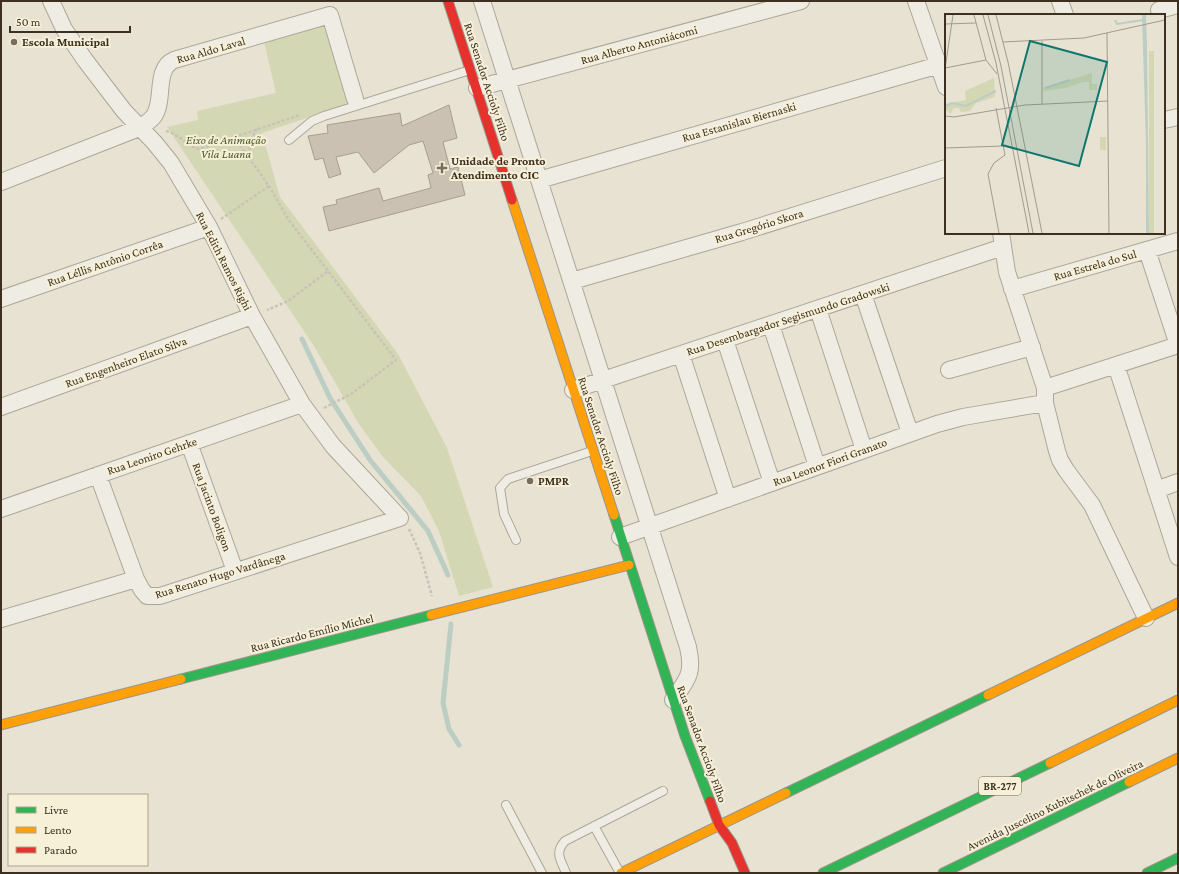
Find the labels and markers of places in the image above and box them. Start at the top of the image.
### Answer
place label: Escola Municipal [22,35,110,49]
marker: Escola Municipal [9,37,19,47]
place label: Unidade de Pronto Atendimento CIC [450,154,546,182]
marker: Unidade de Pronto Atendimento CIC [436,162,448,174]
place label: PMPR [538,474,570,488]
marker: PMPR [525,476,535,486]

